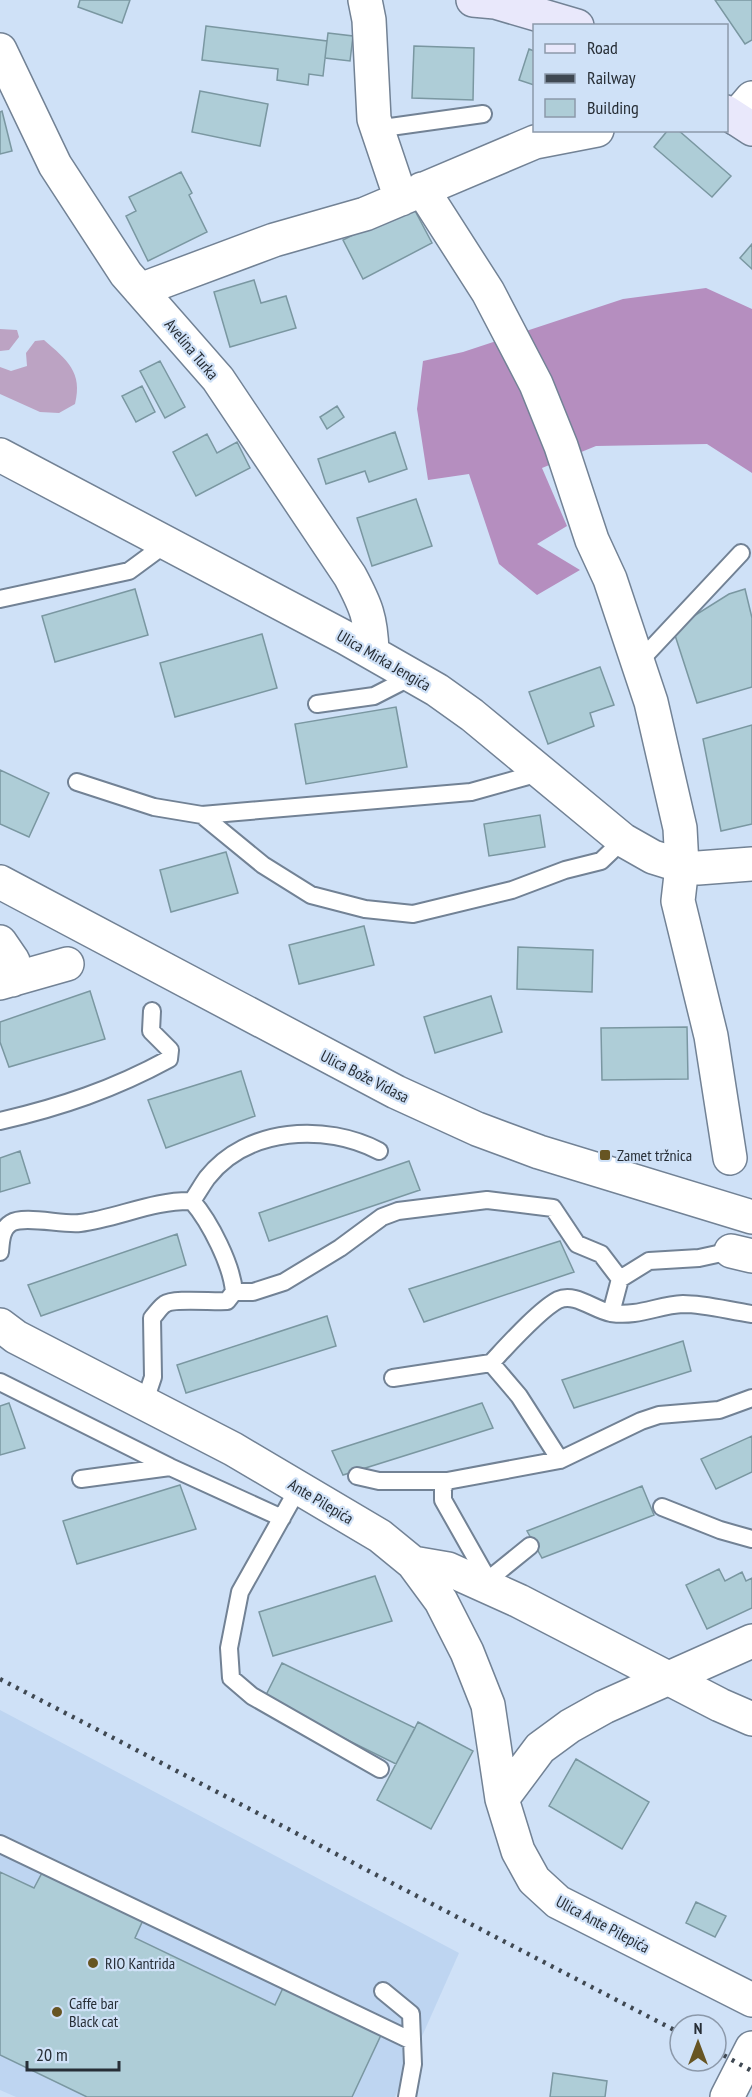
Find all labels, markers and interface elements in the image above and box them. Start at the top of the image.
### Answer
legend [533,24,728,132]
text: Road [587,36,618,59]
text: Railway [587,66,636,89]
text: Building [587,96,639,119]
street label: Avelina Turka [161,315,223,383]
street label: Ulica Mirka Jengića [334,625,434,695]
street label: Ulica Bože Vidasa [317,1045,413,1107]
place label: Zamet tržnica [617,1145,692,1165]
marker: Zamet tržnica [598,1148,612,1162]
street label: Ante Pilepića [285,1474,357,1528]
street label: Ulica Ante Pilepića [553,1891,653,1957]
place label: RIO Kantrida [105,1953,175,1973]
marker: RIO Kantrida [86,1956,100,1970]
place label: Caffe bar Black cat [69,1993,119,2031]
marker: Caffe bar Black cat [50,2005,64,2019]
north arrow [668,2013,728,2073]
text: N [694,2018,702,2038]
scale bar [27,2034,118,2072]
text: 20 m [36,2043,68,2066]

